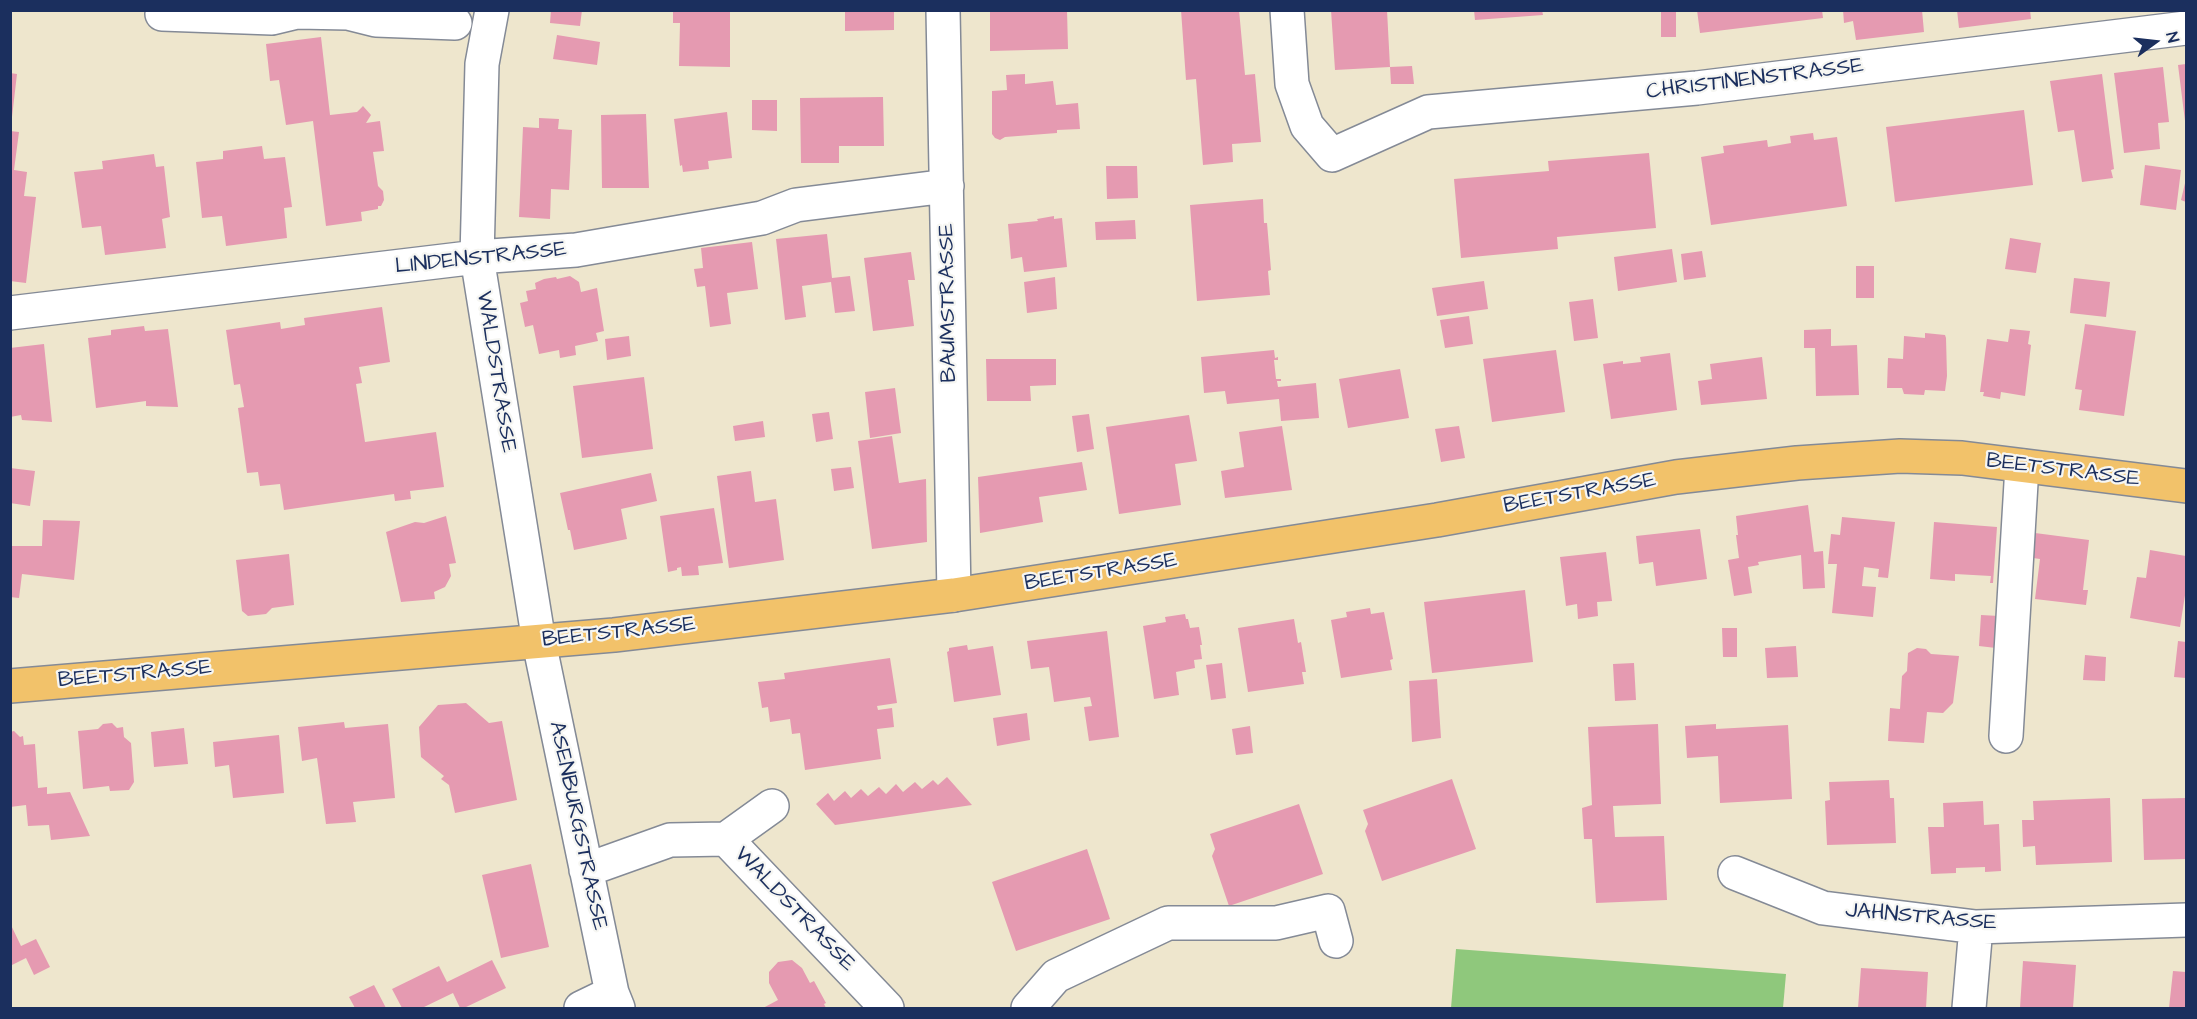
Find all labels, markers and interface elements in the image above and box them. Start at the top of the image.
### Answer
north arrow [2125,12,2185,72]
text: N [2160,30,2184,45]
street label: CHRISTINENSTRASSE [1645,54,1865,106]
street label: BAUMSTRASSE [934,223,964,383]
street label: LINDENSTRASSE [394,237,568,281]
street label: WALDSTRASSE [469,289,521,455]
street label: BEETSTRASSE [1985,448,2141,494]
street label: BEETSTRASSE [1502,468,1658,520]
street label: BEETSTRASSE [1023,548,1179,598]
street label: BEETSTRASSE [541,612,697,654]
street label: BEETSTRASSE [57,655,213,695]
street label: ASENBURGSTRASSE [542,719,612,933]
street label: WALDSTRASSE [728,842,860,978]
street label: JAHNSTRASSE [1844,898,1998,938]

